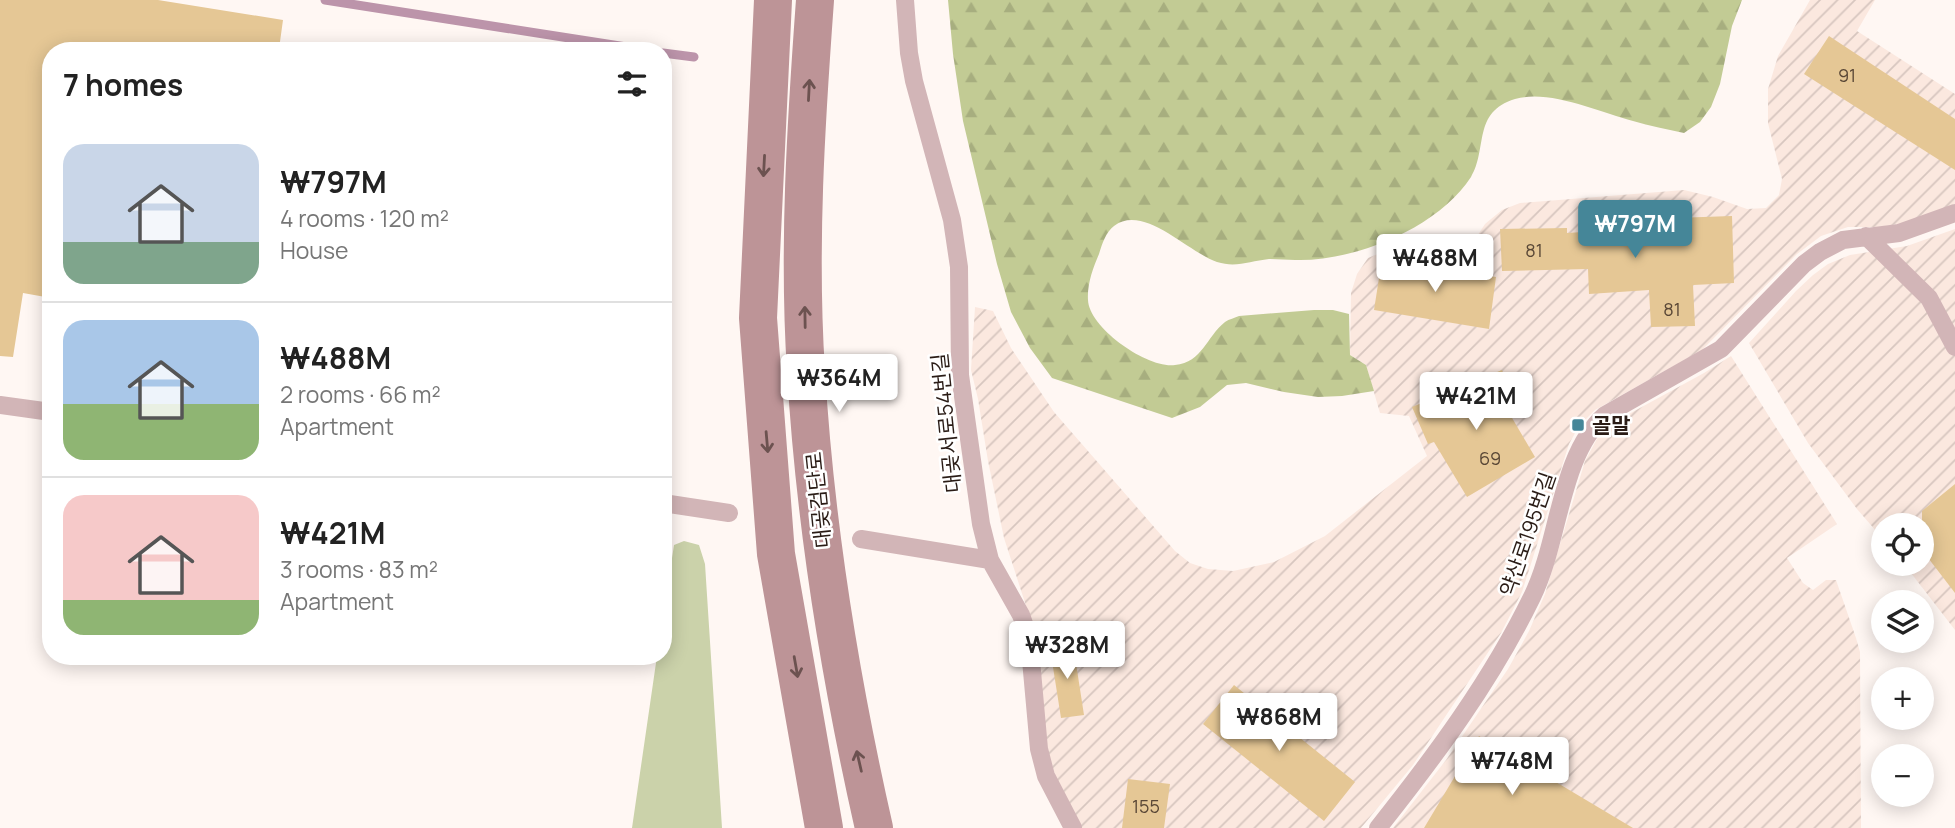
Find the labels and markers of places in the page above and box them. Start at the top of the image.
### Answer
pin: ₩797M [1586,201,1684,260]
pin: ₩488M [1386,234,1484,294]
pin: ₩364M [790,354,888,414]
pin: ₩421M [1427,372,1525,432]
place label: 골말 [1592,411,1631,439]
marker: 골말 [1570,417,1586,433]
pin: ₩328M [1018,622,1116,681]
pin: ₩868M [1230,694,1328,753]
pin: ₩748M [1463,738,1561,797]

